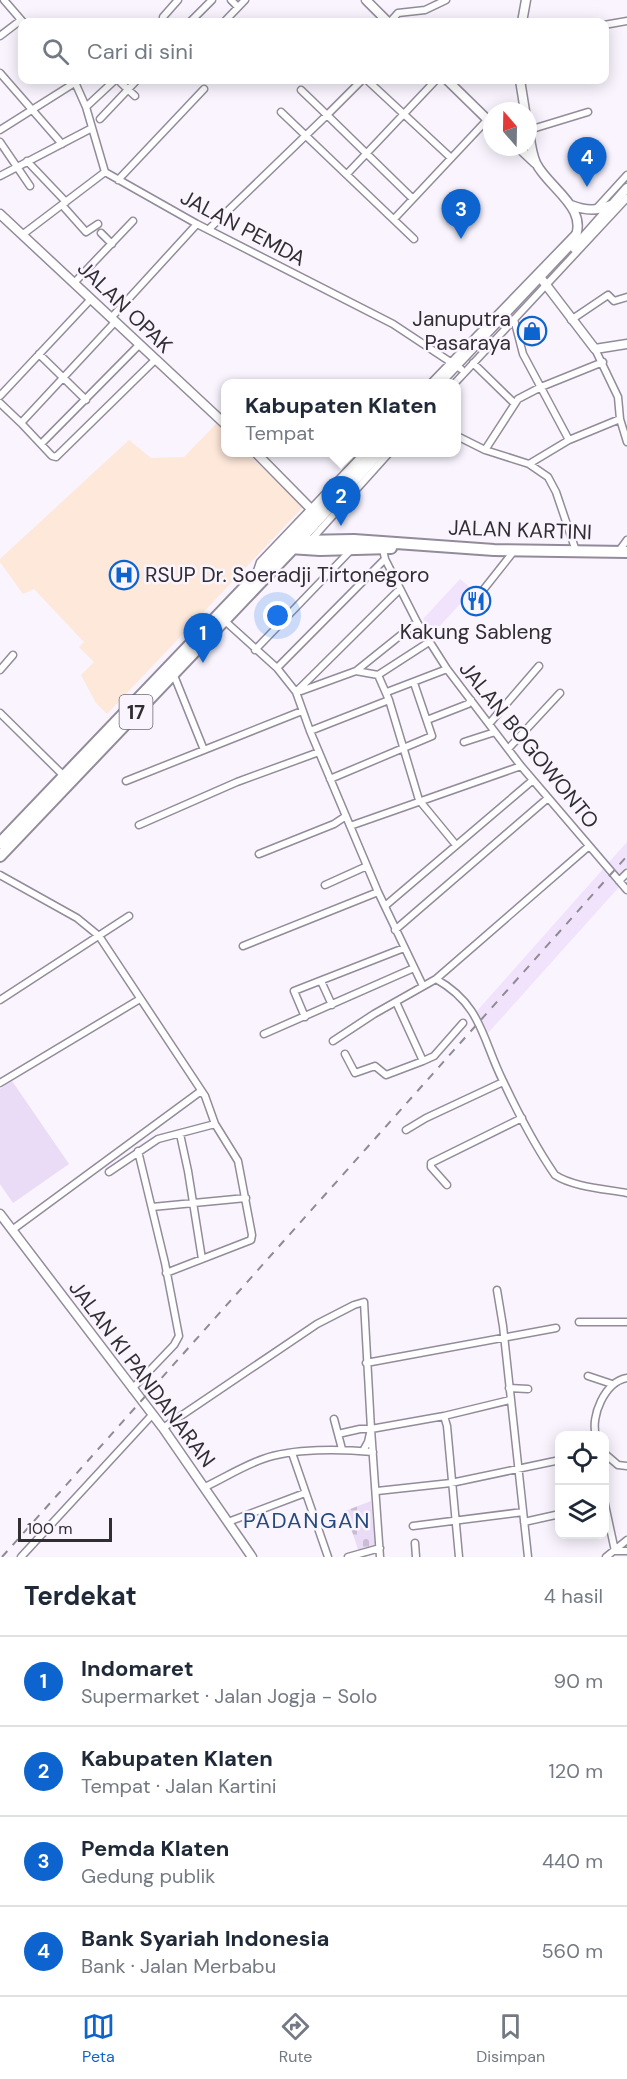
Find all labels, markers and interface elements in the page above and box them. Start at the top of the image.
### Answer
search box [18,18,609,84]
icon: search [39,35,72,68]
text: Cari di sini [87,37,193,66]
north arrow [483,102,537,156]
pin: 4 [568,138,606,187]
street label: JALAN PEMDA [176,183,311,273]
pin: 3 [442,190,480,239]
street label: JALAN OPAK [71,255,179,359]
place label: Januputra Pasaraya [412,305,511,357]
shop icon: Januputra Pasaraya [516,315,548,347]
popup [221,379,461,457]
text: Kabupaten Klaten [245,391,437,420]
text: Tempat [245,420,315,446]
pin: 2 [322,476,360,526]
street label: JALAN KARTINI [448,514,592,546]
hospital icon: RSUP Dr. Soeradji Tirtonegoro [108,559,140,591]
place label: RSUP Dr. Soeradji Tirtonegoro [145,561,429,589]
restaurant icon: Kakung Sableng [460,585,492,617]
your location [263,601,292,630]
pin: 1 [184,614,222,663]
place label: Kakung Sableng [400,618,552,646]
street label: JALAN BOGOWONTO [453,656,605,834]
road number: 17 [120,695,152,729]
street label: JALAN KI PANDANARAN [62,1275,222,1473]
map controls [555,1431,609,1539]
button: locate [555,1431,609,1485]
button: layers [555,1485,609,1539]
district label: PADANGAN [243,1506,371,1535]
scale bar [18,1515,112,1542]
text: 100 m [27,1518,72,1539]
text: Terdekat [24,1579,137,1613]
text: 4 hasil [544,1583,603,1609]
text: Indomaret [81,1654,193,1683]
text: 1 [40,1668,47,1694]
text: 90 m [554,1668,603,1694]
text: Supermarket · Jalan Jogja - Solo [81,1683,377,1709]
text: Kabupaten Klaten [81,1744,273,1773]
text: 2 [38,1758,49,1784]
text: 120 m [549,1758,603,1784]
text: Tempat · Jalan Kartini [81,1773,277,1799]
text: Pemda Klaten [81,1834,229,1863]
text: 3 [37,1848,50,1874]
text: 440 m [542,1848,603,1874]
text: Gedung publik [81,1863,215,1889]
text: Bank Syariah Indonesia [81,1924,329,1953]
text: 4 [37,1938,50,1964]
text: 560 m [541,1938,603,1964]
text: Bank · Jalan Merbabu [81,1953,276,1979]
tab: Peta [82,2010,115,2067]
tab: Rute [279,2010,312,2067]
tab: Disimpan [476,2010,545,2067]

